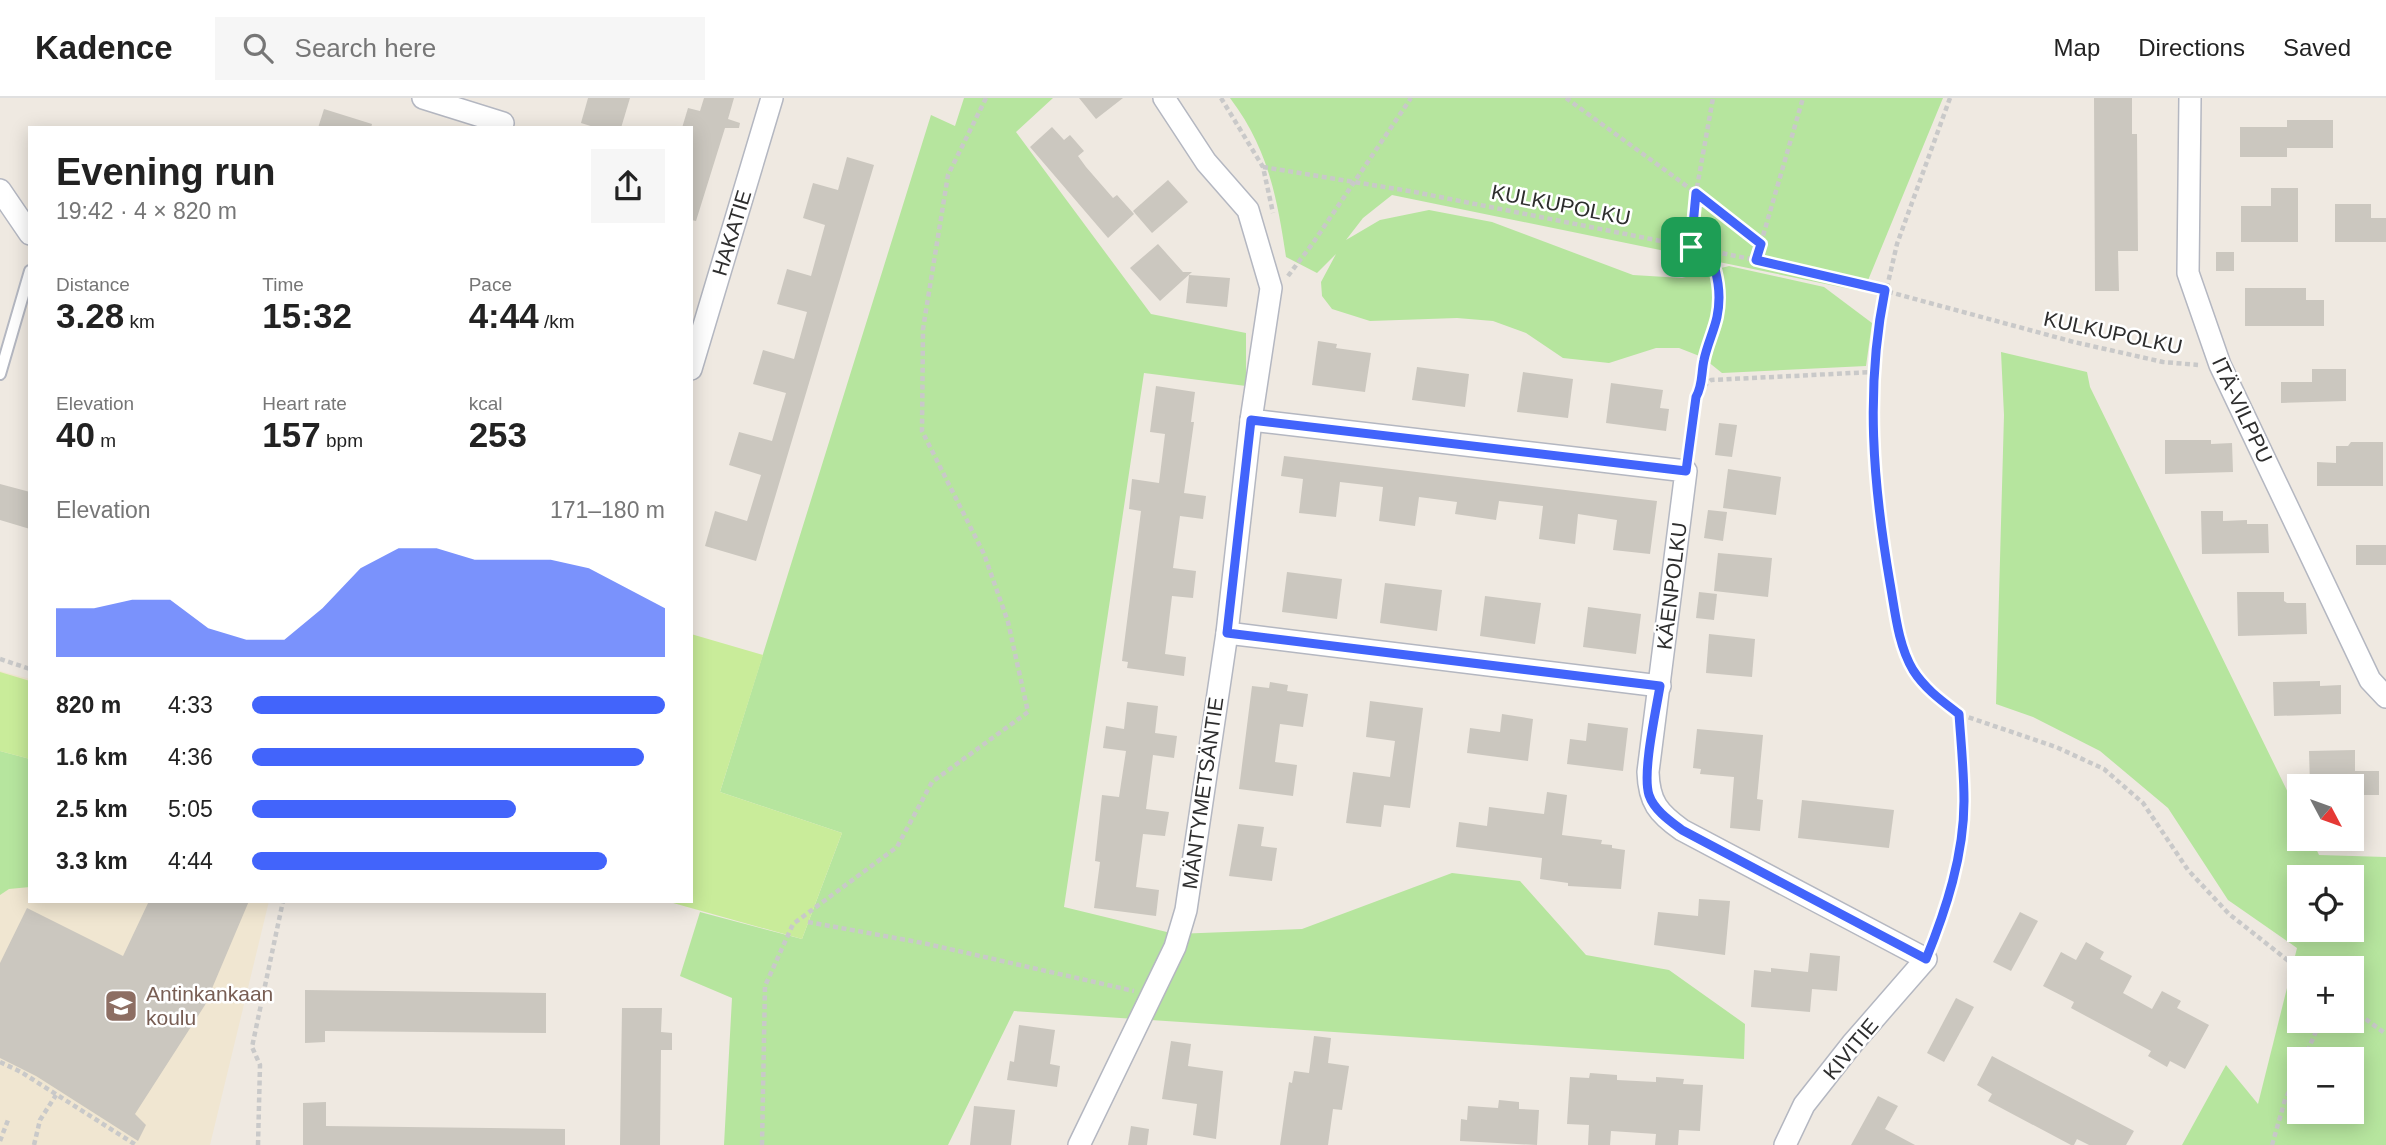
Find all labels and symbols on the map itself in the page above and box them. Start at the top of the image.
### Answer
street label: KULKUPOLKU [1490,180,1633,229]
street label: HAKATIE [708,187,755,278]
pin [1661,217,1721,277]
street label: KULKUPOLKU [2042,307,2185,358]
street label: ITÄ-VILPPU [2208,353,2277,466]
street label: KÄENPOLKU [1652,521,1691,651]
street label: MÄNTYMETSÄNTIE [1178,695,1227,890]
north arrow [2287,774,2364,850]
place label: Antinkankaan koulu [146,982,273,1029]
school or university icon: Antinkankaan koulu [102,987,140,1025]
street label: KIVITIE [1819,1014,1883,1084]

